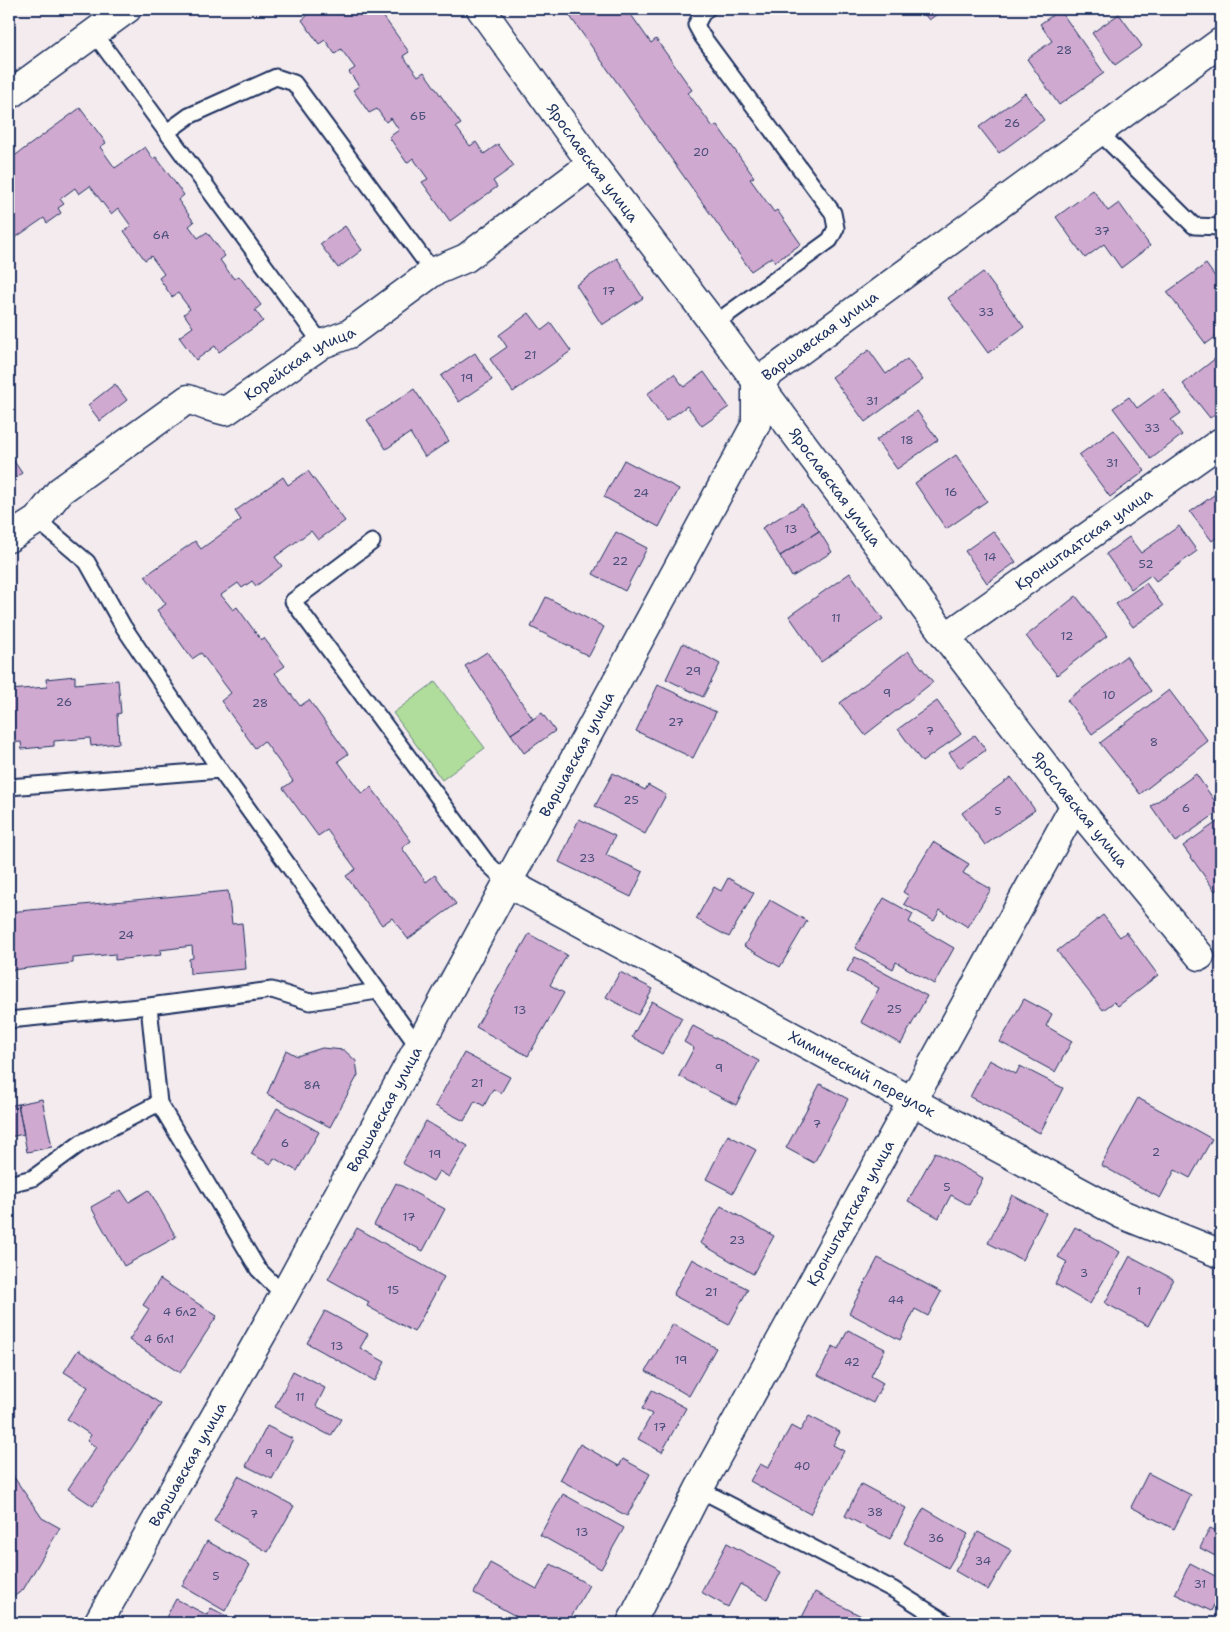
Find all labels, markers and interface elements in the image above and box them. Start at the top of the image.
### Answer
house number: 28 [1056,42,1072,58]
street label: Ярославская улица [542,100,643,227]
house number: 6Б [410,108,426,124]
house number: 26 [1004,115,1020,131]
house number: 20 [693,144,709,160]
house number: 37 [1094,223,1110,239]
house number: 6А [152,227,170,243]
house number: 17 [603,283,615,299]
street label: Варшавская улица [758,286,883,386]
house number: 33 [978,304,994,320]
street label: Корейская улица [240,322,360,405]
house number: 21 [524,347,536,363]
house number: 19 [461,370,473,386]
house number: 31 [866,393,878,409]
house number: 33 [1144,420,1160,436]
street label: Ярославская улица [784,424,886,551]
house number: 18 [900,432,914,448]
house number: 31 [1106,455,1118,471]
street label: Кронштадтская улица [1011,483,1157,595]
house number: 16 [944,484,958,500]
house number: 24 [633,485,649,501]
house number: 13 [785,521,797,537]
house number: 14 [984,549,996,565]
house number: 22 [612,553,628,569]
house number: 52 [1138,556,1154,572]
house number: 11 [831,610,841,626]
house number: 12 [1061,628,1073,644]
house number: 29 [685,663,701,679]
house number: 9 [883,685,891,701]
street label: Варшавская улица [535,687,619,821]
house number: 10 [1102,687,1116,703]
house number: 26 [56,694,72,710]
house number: 28 [252,695,268,711]
house number: 27 [668,714,684,730]
house number: 7 [926,723,934,739]
house number: 8 [1150,734,1158,750]
street label: Ярославская улица [1028,748,1133,872]
house number: 25 [623,792,639,808]
house number: 6 [1182,800,1190,816]
house number: 5 [994,803,1002,819]
house number: 23 [579,850,595,866]
house number: 24 [118,927,134,943]
house number: 25 [886,1001,902,1017]
house number: 13 [514,1002,526,1018]
street label: Химический переулок [785,1026,939,1122]
street label: Варшавская улица [342,1043,427,1176]
house number: 9 [715,1060,723,1076]
house number: 21 [471,1075,483,1091]
house number: 8А [303,1077,321,1093]
house number: 7 [813,1116,821,1132]
house number: 6 [281,1135,289,1151]
street label: Кронштадтская улица [802,1136,899,1290]
house number: 2 [1152,1144,1160,1160]
house number: 19 [429,1146,441,1162]
house number: 5 [943,1179,951,1195]
house number: 17 [403,1209,415,1225]
house number: 23 [729,1232,745,1248]
house number: 3 [1080,1265,1088,1281]
house number: 15 [387,1282,399,1298]
house number: 1 [1136,1283,1142,1299]
house number: 21 [705,1284,717,1300]
house number: 44 [888,1292,904,1308]
house number: 4 бл2 [163,1304,197,1320]
house number: 4 бл1 [144,1331,174,1347]
house number: 13 [331,1338,343,1354]
house number: 19 [675,1352,687,1368]
house number: 42 [844,1354,860,1370]
house number: 11 [295,1389,305,1405]
street label: Варшавская улица [145,1398,231,1531]
house number: 17 [654,1419,666,1435]
house number: 9 [265,1445,273,1461]
house number: 40 [794,1458,810,1474]
house number: 38 [867,1504,883,1520]
house number: 7 [250,1506,258,1522]
house number: 13 [576,1524,588,1540]
house number: 36 [928,1530,944,1546]
house number: 34 [975,1553,991,1569]
house number: 5 [212,1568,220,1584]
house number: 31 [1194,1576,1206,1592]

